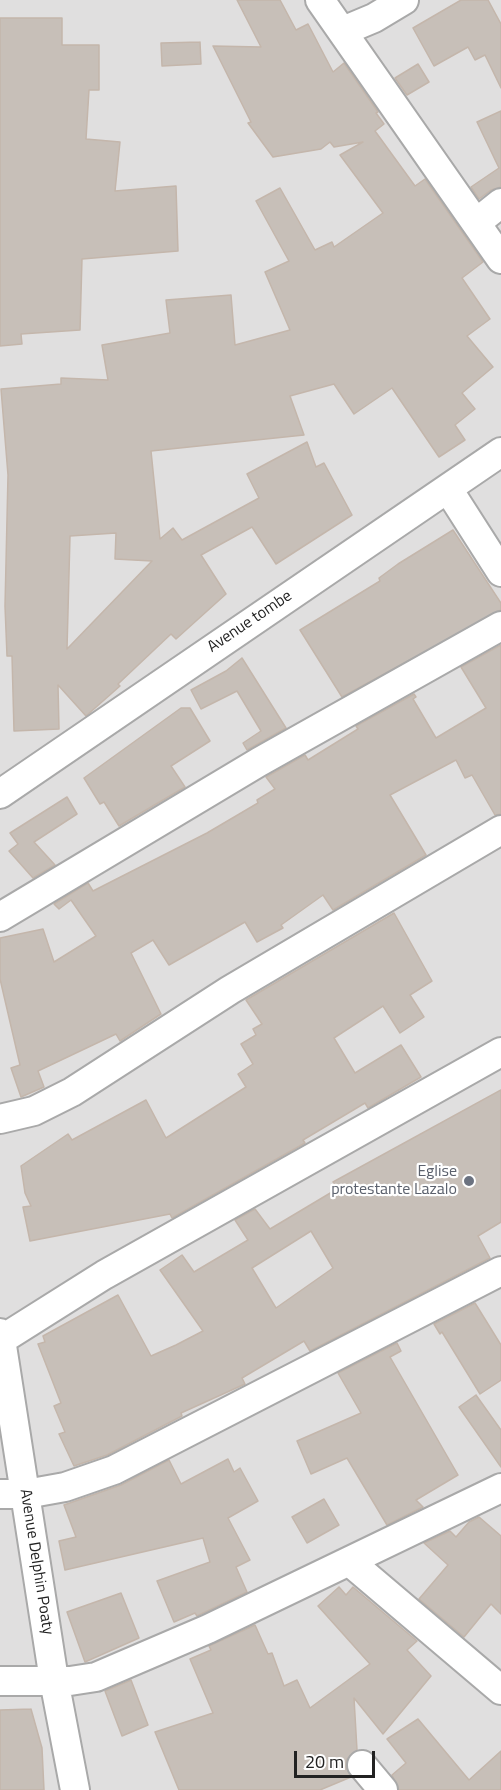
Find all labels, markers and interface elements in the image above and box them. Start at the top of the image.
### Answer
street label: Avenue tombe [204,587,296,657]
place label: Eglise protestante Lazalo [331,1162,457,1200]
marker: Eglise protestante Lazalo [462,1174,476,1188]
street label: Avenue Delphin Poaty [15,1488,57,1636]
scale bar [297,1739,378,1777]
text: 20 m [305,1748,344,1775]

